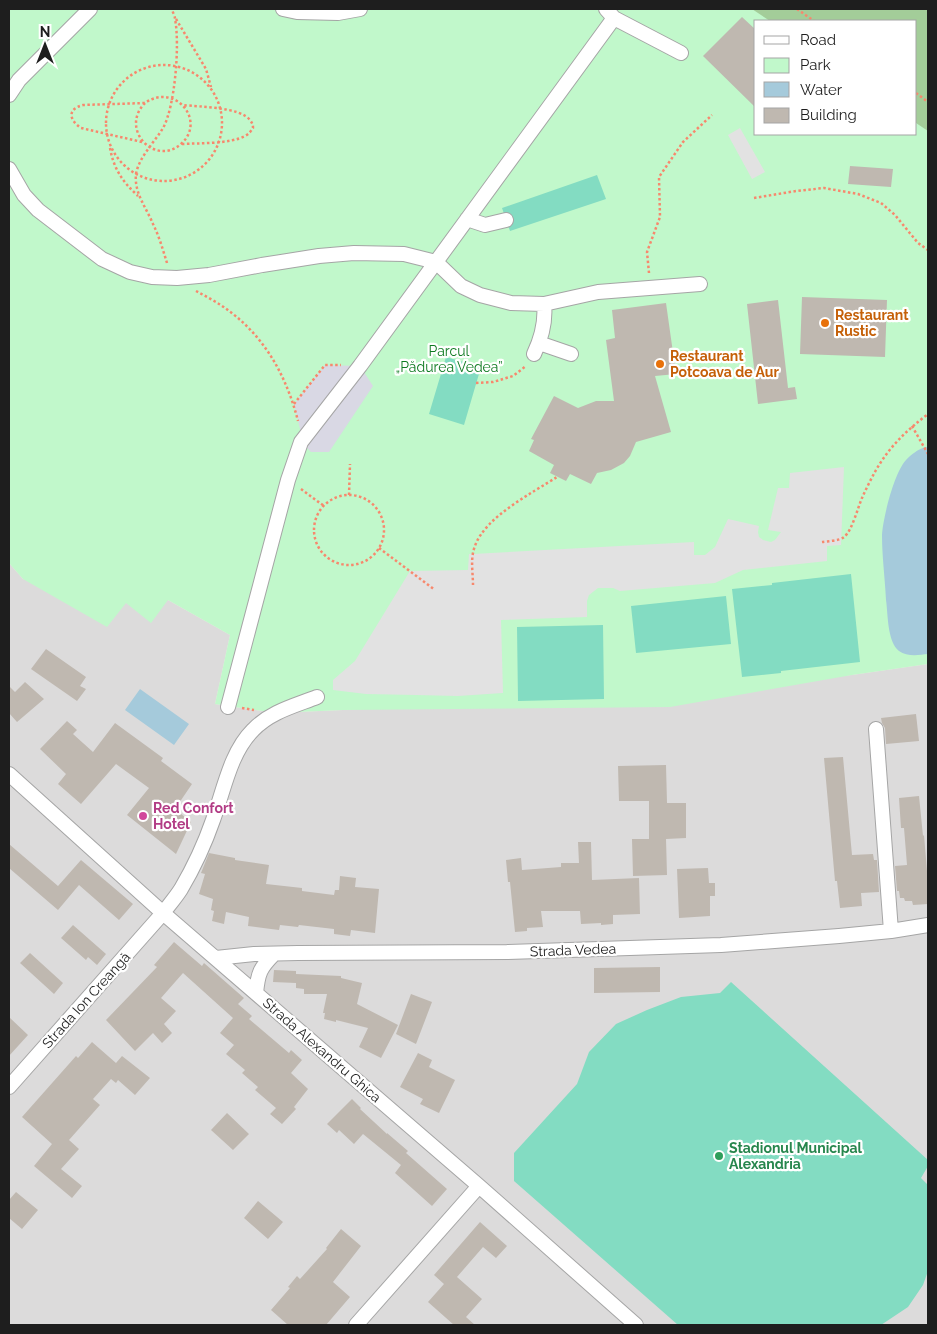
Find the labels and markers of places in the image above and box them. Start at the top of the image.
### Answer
place label: Restaurant Rustic [835,307,909,339]
marker: Restaurant Rustic [819,317,831,329]
place label: Restaurant Potcoava de Aur [670,348,779,380]
marker: Restaurant Potcoava de Aur [654,358,666,370]
place label: Red Confort Hotel [153,800,234,832]
marker: Red Confort Hotel [137,810,149,822]
place label: Stadionul Municipal Alexandria [729,1140,863,1172]
marker: Stadionul Municipal Alexandria [713,1150,725,1162]

